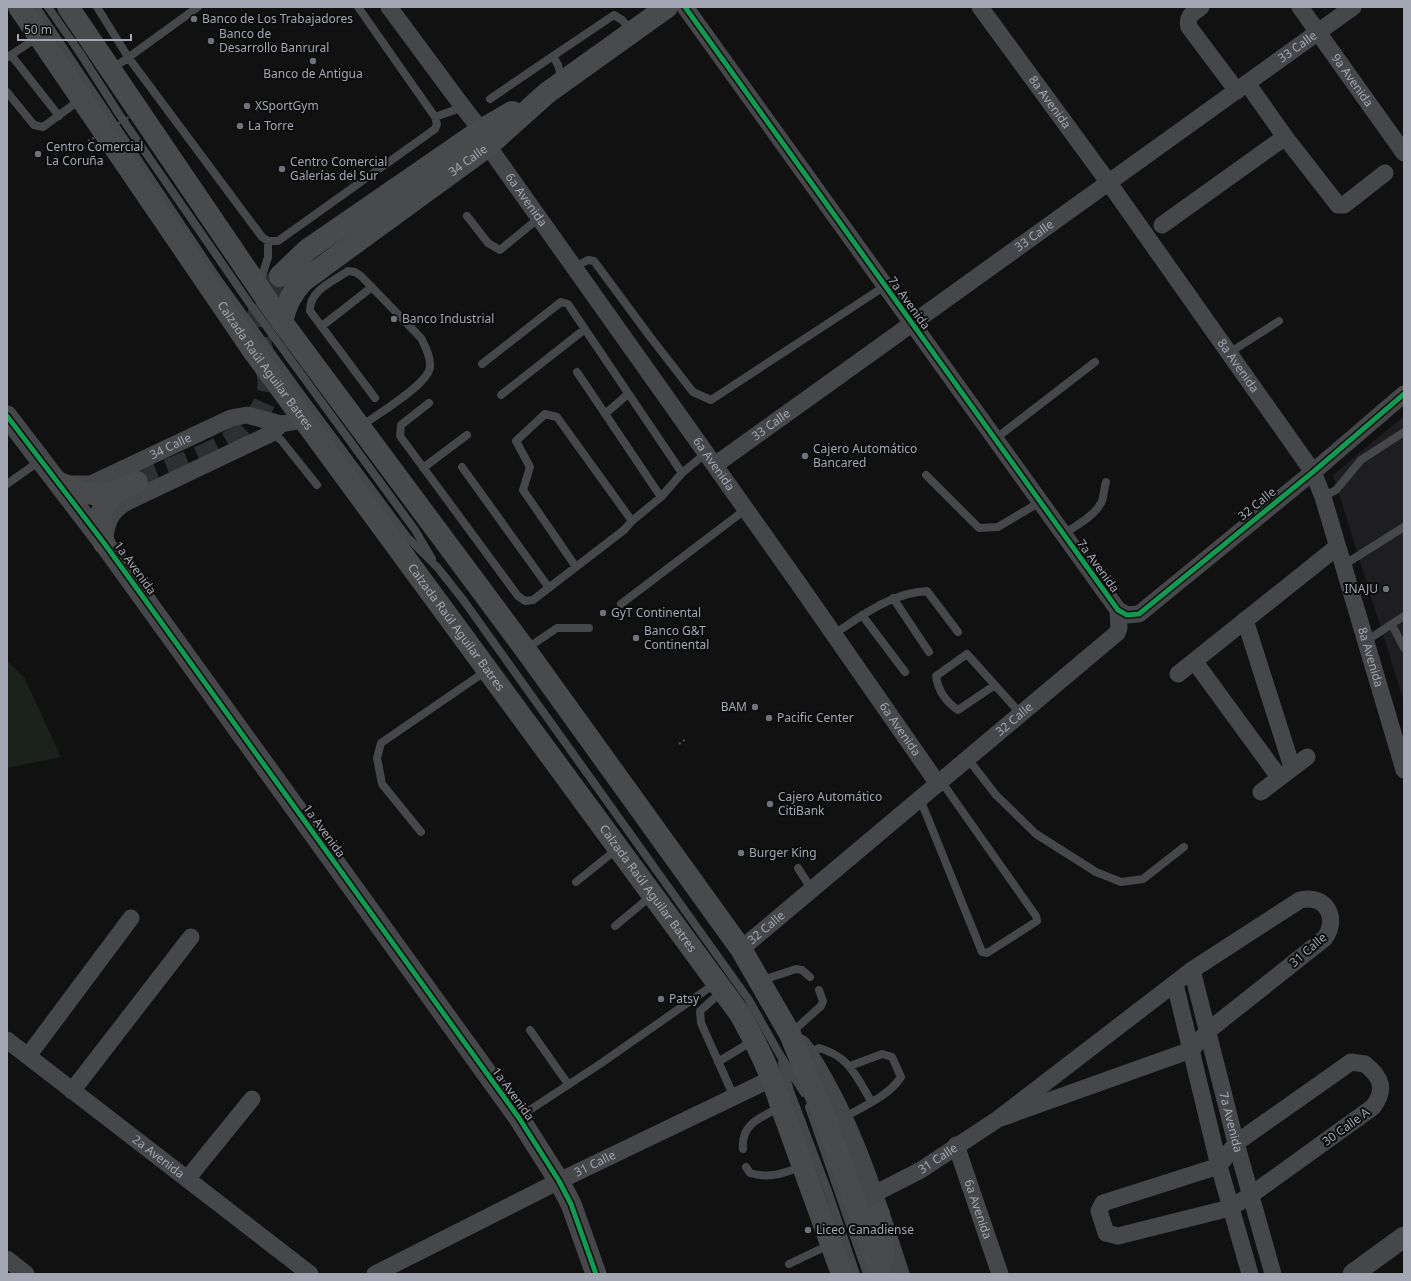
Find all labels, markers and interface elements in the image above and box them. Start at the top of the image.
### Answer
place label: Banco de Los Trabajadores [202,10,353,27]
marker: Banco de Los Trabajadores [189,14,199,24]
scale bar [18,16,131,42]
text: 50 m [24,21,52,38]
place label: Banco de Desarrollo Banrural [219,25,329,56]
street label: 33 Calle [1274,27,1320,66]
marker: Banco de Desarrollo Banrural [206,36,216,46]
street label: 9a Avenida [1328,50,1378,110]
marker: Banco de Antigua [308,56,318,66]
place label: Banco de Antigua [263,65,363,82]
street label: 8a Avenida [1025,72,1075,132]
place label: XSportGym [255,97,319,114]
marker: XSportGym [242,101,252,111]
place label: La Torre [248,117,294,134]
marker: La Torre [235,121,245,131]
place label: Centro Comercial La Coruña [46,138,143,169]
street label: 34 Calle [445,140,491,180]
marker: Centro Comercial La Coruña [33,149,43,159]
place label: Centro Comercial Galerías del Sur [290,153,387,184]
marker: Centro Comercial Galerías del Sur [277,164,287,174]
street label: 6a Avenida [502,169,551,230]
street label: 33 Calle [1011,215,1057,255]
street label: 7a Avenida [884,273,934,333]
street label: Calzada Raúl Aguilar Batres [214,298,318,433]
place label: Banco Industrial [402,310,494,327]
marker: Banco Industrial [389,314,399,324]
street label: 8a Avenida [1214,335,1263,396]
street label: 33 Calle [748,404,794,444]
street label: 34 Calle [147,429,194,463]
street label: 6a Avenida [689,434,739,494]
place label: Cajero Automático Bancared [813,440,917,471]
marker: Cajero Automático Bancared [800,451,810,461]
street label: 32 Calle [1234,483,1279,524]
street label: 7a Avenida [1073,536,1123,596]
street label: 1a Avenida [110,538,160,598]
street label: Calzada Raúl Aguilar Batres [404,560,509,695]
place label: INAJU [1344,580,1378,597]
marker: INAJU [1381,584,1391,594]
place label: GyT Continental [611,604,701,621]
marker: GyT Continental [598,608,608,618]
place label: Banco G&T Continental [644,622,709,653]
street label: 8a Avenida [1354,625,1388,689]
marker: Banco G&T Continental [631,633,641,643]
place label: BAM [721,698,747,715]
street label: 32 Calle [992,698,1037,740]
street label: 6a Avenida [876,699,925,759]
marker: BAM [750,702,760,712]
place label: Pacific Center [777,709,854,726]
marker: Pacific Center [764,713,774,723]
place label: Cajero Automático CitiBank [778,788,882,819]
marker: Cajero Automático CitiBank [765,799,775,809]
street label: 1a Avenida [299,801,349,861]
street label: Calzada Raúl Aguilar Batres [596,821,701,956]
place label: Burger King [749,844,817,861]
marker: Burger King [736,848,746,858]
street label: 32 Calle [744,907,788,948]
street label: 31 Calle [1285,929,1330,971]
place label: Patsy [669,990,700,1007]
marker: Patsy [656,994,666,1004]
street label: 1a Avenida [488,1064,538,1124]
street label: 7a Avenida [1215,1090,1247,1154]
street label: 30 Calle A [1318,1103,1373,1150]
street label: 2a Avenida [129,1131,188,1182]
street label: 31 Calle [914,1139,961,1178]
street label: 31 Calle [571,1146,618,1181]
street label: 6a Avenida [960,1177,996,1241]
place label: Liceo Canadiense [816,1221,914,1238]
marker: Liceo Canadiense [803,1225,813,1235]

